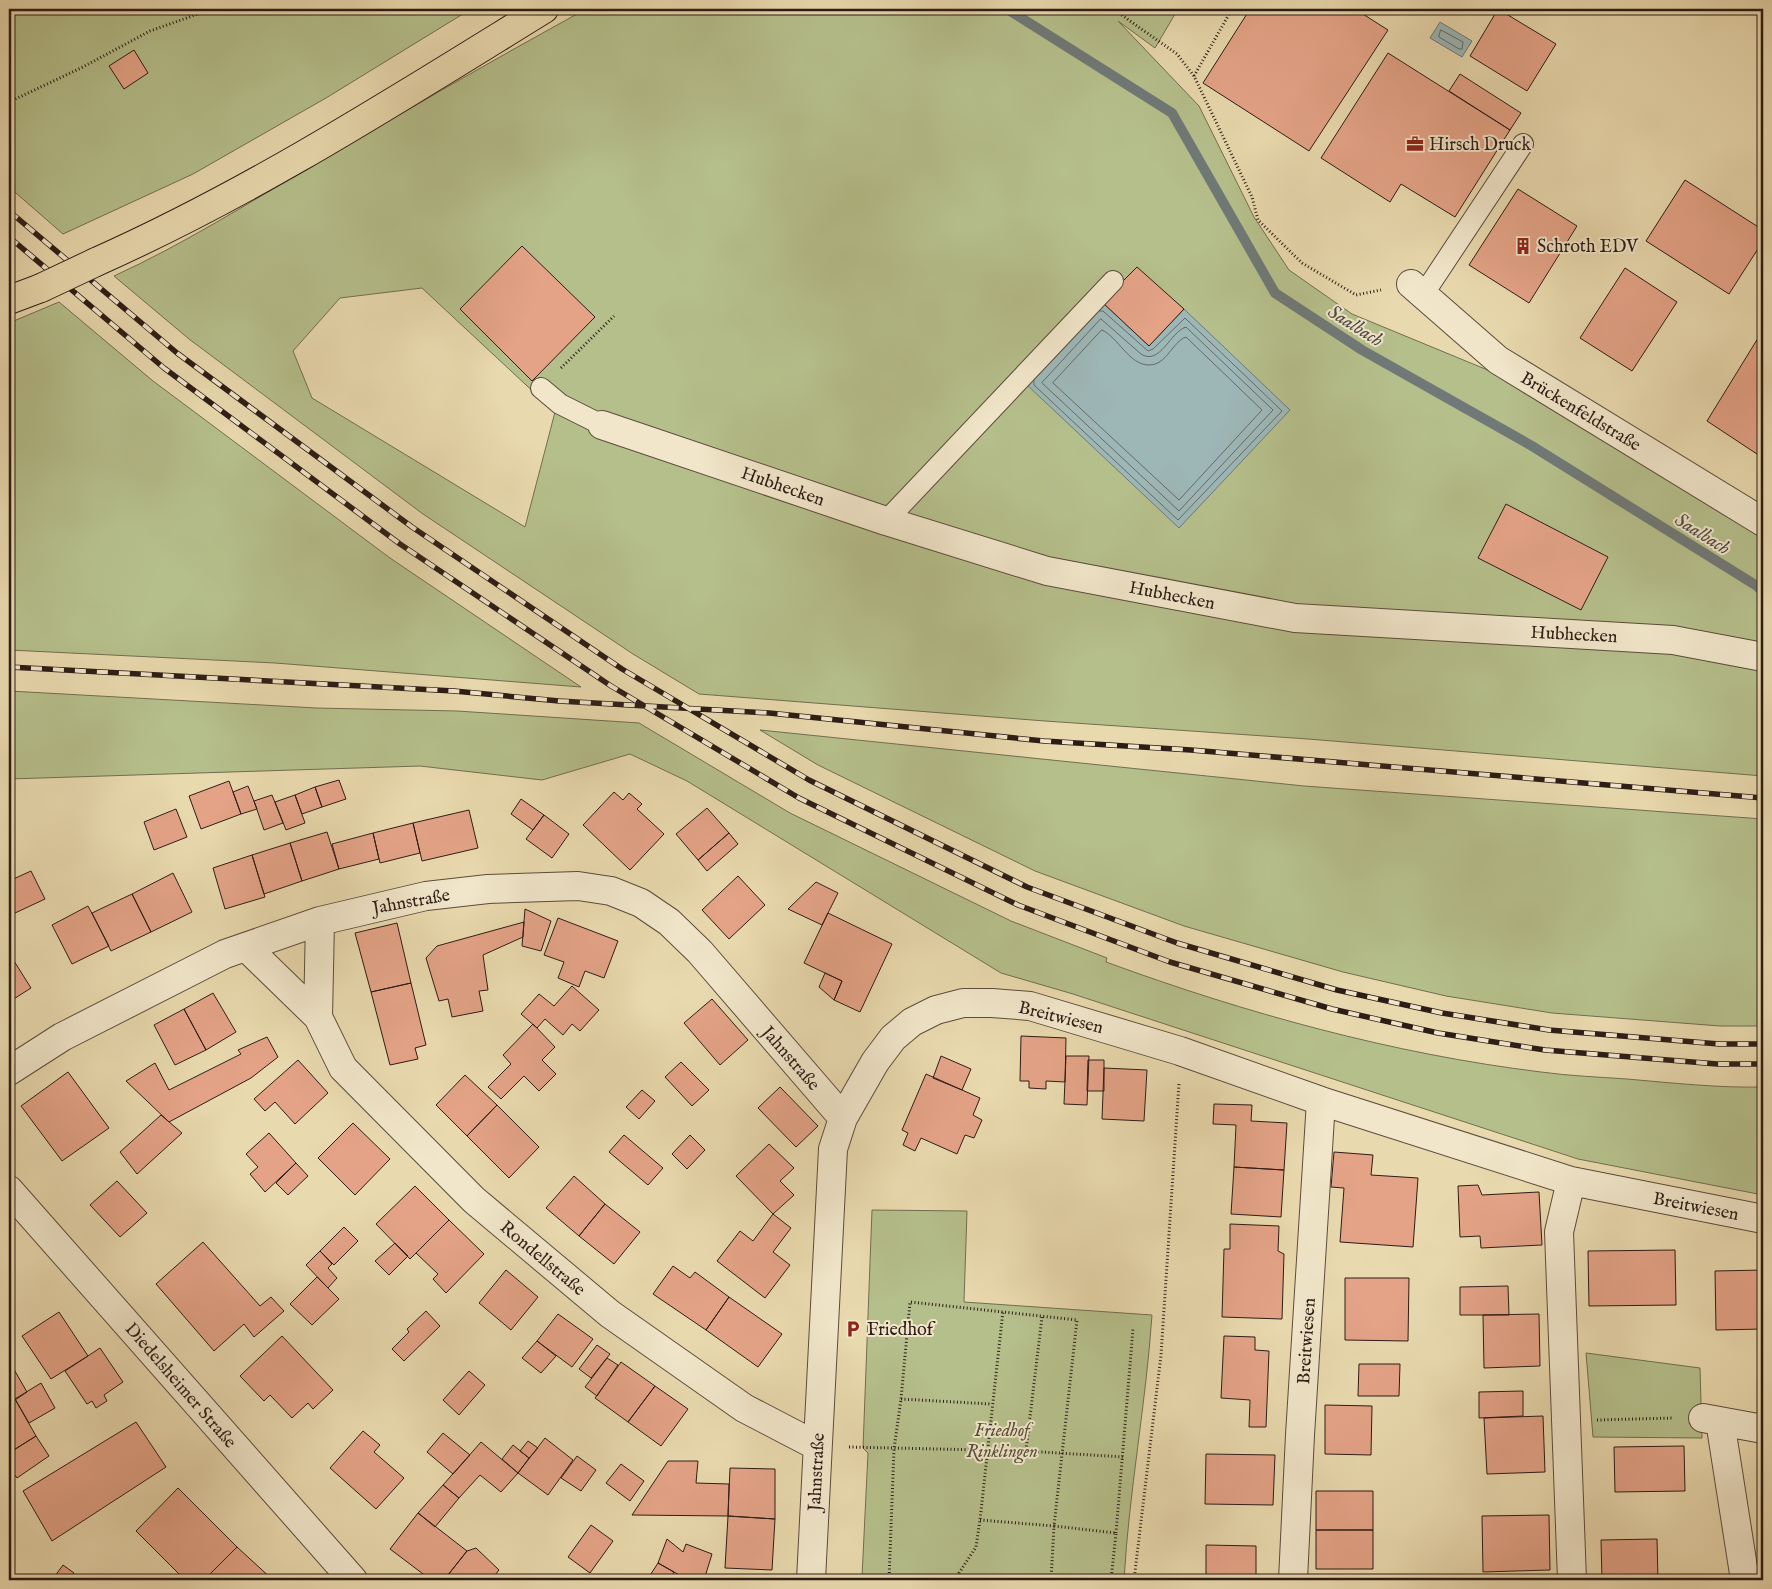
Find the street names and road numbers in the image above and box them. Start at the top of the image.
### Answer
street label: Brückenfeldstraße [1516,367,1645,457]
street label: Hubhecken [738,462,828,513]
street label: Hubhecken [1127,577,1217,616]
street label: Hubhecken [1530,622,1618,649]
street label: Jahnstraße [369,884,452,921]
street label: Breitwiesen [1016,997,1106,1040]
street label: Jahnstraße [754,1020,824,1096]
street label: Breitwiesen [1651,1188,1741,1227]
street label: Rondellstraße [494,1217,590,1302]
street label: Breitwiesen [1293,1297,1322,1385]
street label: Diedelsheimer Straße [119,1318,241,1454]
street label: Jahnstraße [804,1432,831,1514]

